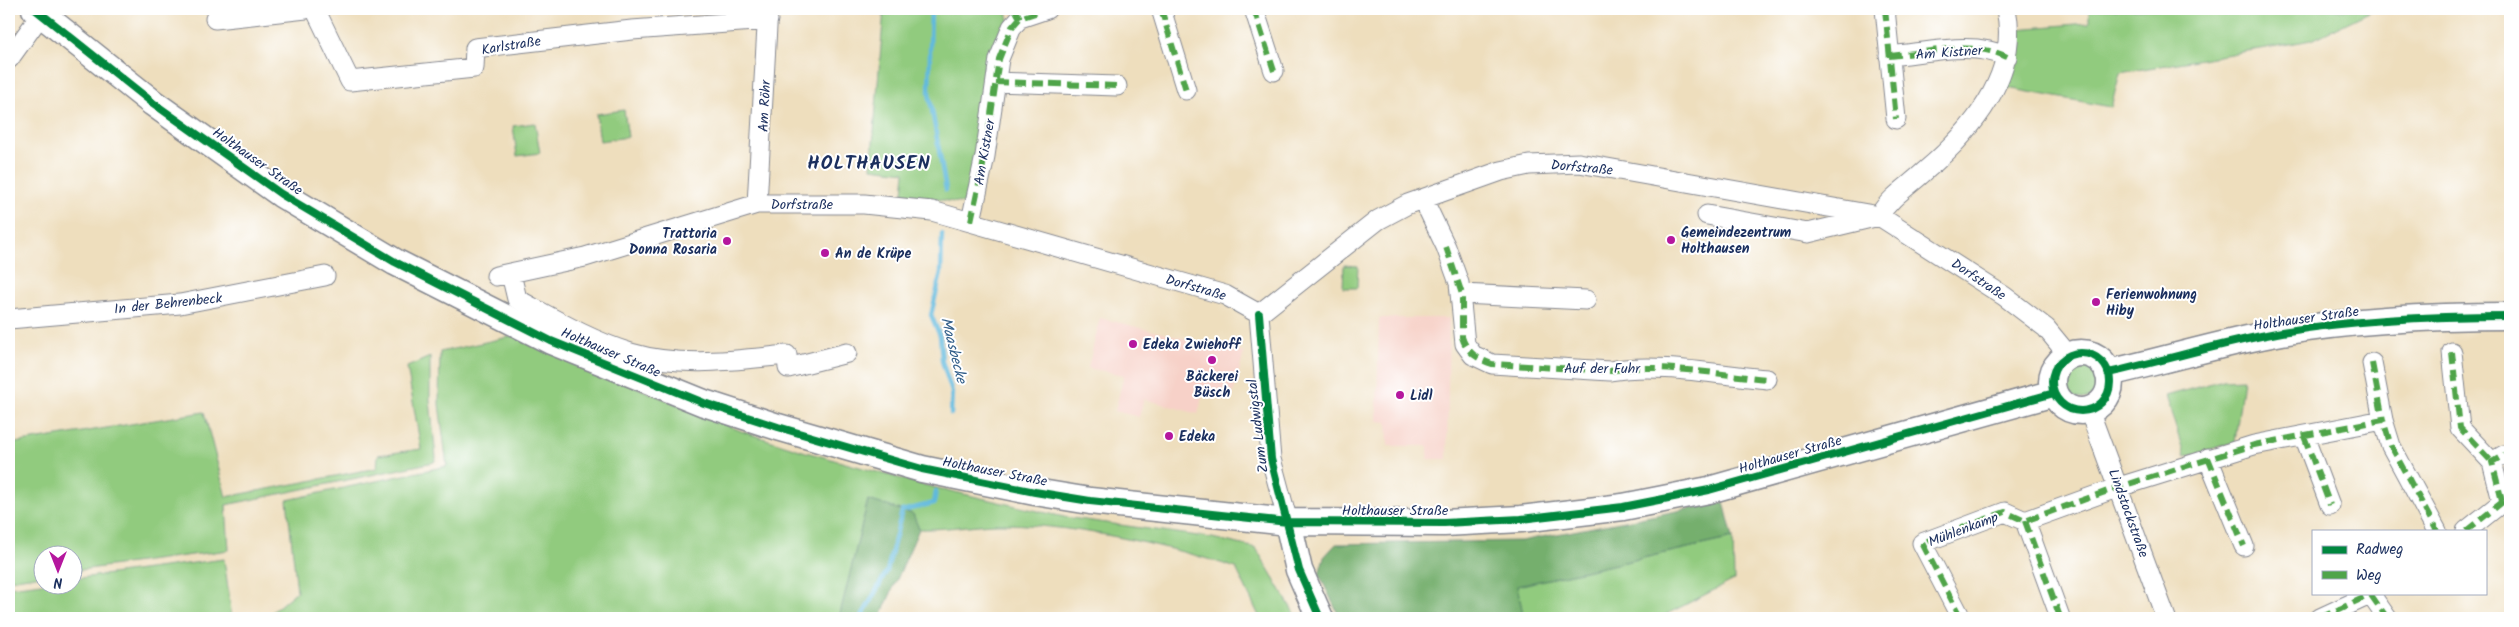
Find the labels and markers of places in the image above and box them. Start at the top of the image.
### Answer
place label: Gemeindezentrum Holthausen [1681,222,1792,260]
place label: Trattoria Donna Rosaria [629,223,717,261]
marker: Gemeindezentrum Holthausen [1665,234,1677,246]
marker: Trattoria Donna Rosaria [721,235,733,247]
place label: An de Krüpe [835,243,911,265]
marker: An de Krüpe [819,247,831,259]
place label: Ferienwohnung Hiby [2106,284,2197,322]
marker: Ferienwohnung Hiby [2090,296,2102,308]
place label: Edeka Zwiehoff [1143,334,1242,356]
marker: Edeka Zwiehoff [1127,338,1139,350]
marker: Bäckerei Büsch [1206,354,1218,366]
place label: Bäckerei Büsch [1186,366,1238,404]
place label: Lidl [1410,385,1433,407]
marker: Lidl [1394,389,1406,401]
place label: Edeka [1179,426,1215,448]
marker: Edeka [1163,430,1175,442]

